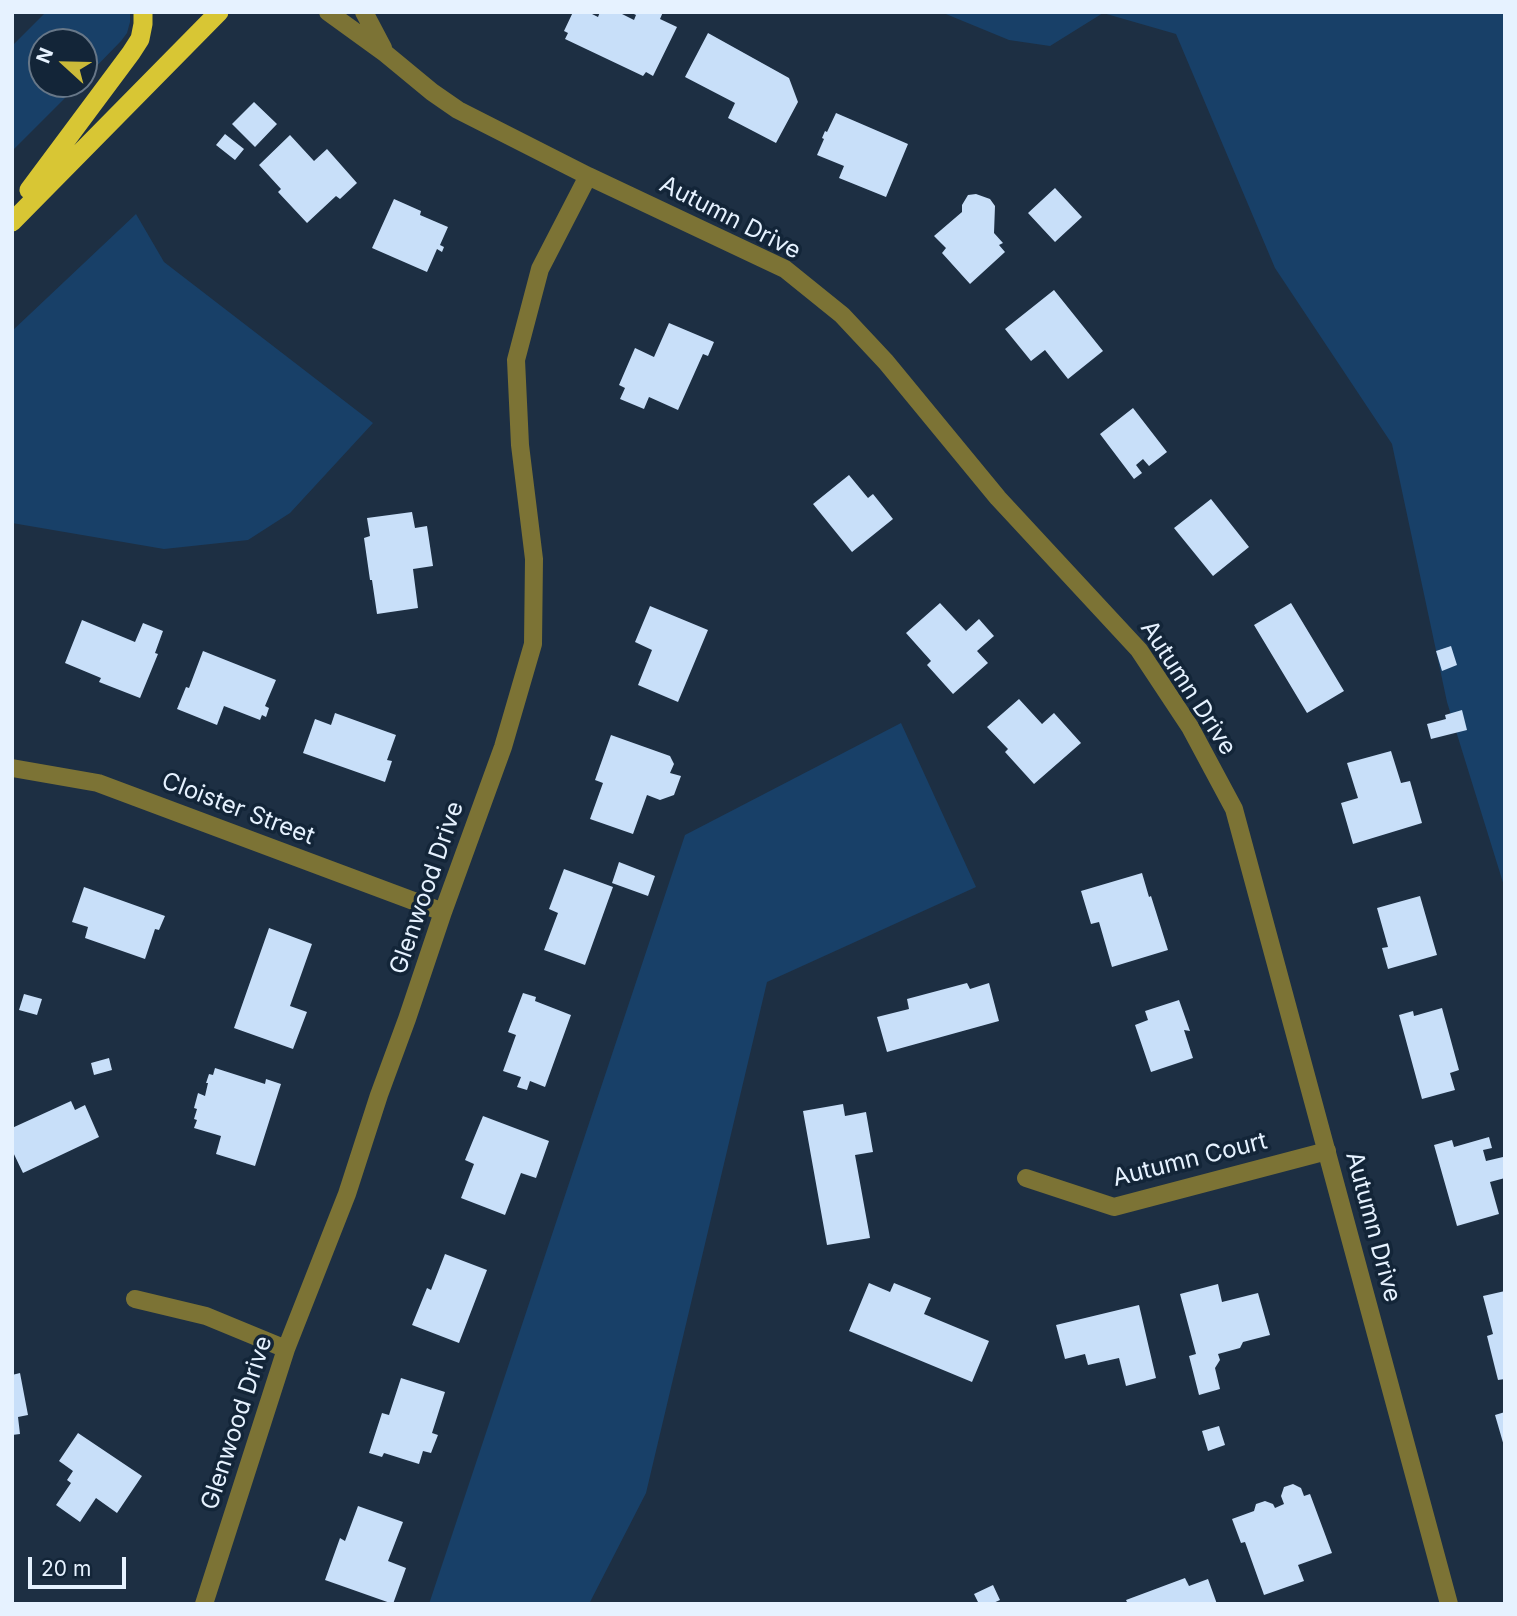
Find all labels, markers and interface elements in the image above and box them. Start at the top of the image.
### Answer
north arrow [28,28,98,98]
text: N [32,45,58,67]
street label: Autumn Drive [655,170,805,266]
street label: Autumn Drive [1134,615,1242,761]
street label: Cloister Street [158,767,318,851]
street label: Glenwood Drive [384,798,470,978]
street label: Autumn Court [1110,1127,1270,1193]
street label: Autumn Drive [1339,1149,1407,1305]
street label: Glenwood Drive [195,1333,279,1513]
scale bar [32,1542,130,1586]
text: 20 m [41,1556,91,1581]

